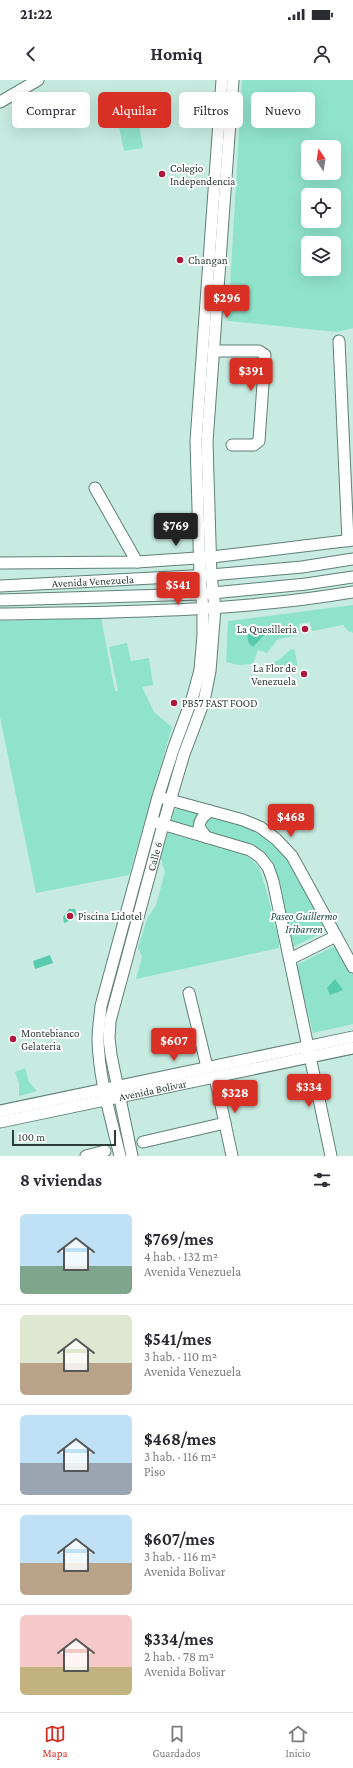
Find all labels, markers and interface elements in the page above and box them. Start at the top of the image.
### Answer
text: 21:22 [20,6,53,22]
icon: back [20,43,42,65]
icon: person [311,43,333,65]
text: Homiq [151,44,202,64]
chip: Comprar [12,92,90,128]
chip: Alquilar [98,92,171,128]
chip: Filtros [179,92,243,128]
chip: Nuevo [251,92,315,128]
north arrow [301,140,341,180]
map controls [301,140,341,276]
place label: Colegio Independencia [170,162,235,188]
marker: Colegio Independencia [157,169,167,179]
button: locate [301,188,341,228]
button: layers [301,236,341,276]
place label: Changan [188,254,228,267]
marker: Changan [175,255,185,265]
pin: $296 [203,285,251,319]
text: $296 [213,290,241,305]
pin: $391 [227,358,275,392]
text: $391 [239,363,263,378]
pin: $769 [152,513,200,547]
text: $769 [163,518,189,533]
pin: $541 [154,572,202,606]
street label: Avenida Venezuela [51,573,134,589]
text: $541 [166,577,190,592]
place label: La Quesilleria [237,623,297,635]
marker: La Quesilleria [300,624,310,634]
place label: La Flor de Venezuela [251,662,296,687]
marker: La Flor de Venezuela [299,669,309,679]
place label: PB57 FAST FOOD [182,697,258,709]
marker: PB57 FAST FOOD [169,698,179,708]
pin: $468 [267,804,315,838]
text: $468 [277,809,305,824]
street label: Calle 6 [145,840,164,872]
place label: Piscina Lidotel [78,910,142,922]
park label: Paseo Guillermo Iribarren [271,910,337,935]
marker: Piscina Lidotel [65,911,75,921]
place label: Montebianco Gelateria [21,1027,80,1052]
pin: $607 [150,1028,198,1062]
text: $607 [160,1033,188,1048]
marker: Montebianco Gelateria [8,1034,18,1044]
pin: $334 [285,1074,333,1108]
street label: Avenida Bolivar [118,1077,188,1103]
text: $334 [296,1079,322,1094]
pin: $328 [211,1080,259,1114]
text: $328 [222,1085,248,1100]
scale bar [12,1128,116,1147]
text: 100 m [18,1131,45,1143]
icon: filters [311,1169,333,1191]
text: 8 viviendas [20,1171,102,1190]
icon: home [52,1230,100,1278]
text: $769/mes [144,1230,213,1249]
text: 4 hab. · 132 m² [144,1249,218,1264]
text: Avenida Venezuela [144,1264,241,1279]
text: $541/mes [144,1330,212,1349]
icon: home [52,1331,100,1379]
text: 3 hab. · 110 m² [144,1349,217,1364]
text: Avenida Venezuela [144,1364,241,1379]
text: $468/mes [144,1430,216,1449]
icon: home [52,1431,100,1479]
text: 3 hab. · 116 m² [144,1449,216,1464]
text: Piso [144,1464,165,1479]
text: $607/mes [144,1530,215,1549]
icon: home [52,1531,100,1579]
text: 3 hab. · 116 m² [144,1549,216,1564]
text: Avenida Bolivar [144,1564,225,1579]
text: $334/mes [144,1630,213,1649]
icon: home [52,1631,100,1679]
text: 2 hab. · 78 m² [144,1649,214,1664]
text: Avenida Bolivar [144,1664,225,1679]
tab: Mapa [42,1723,68,1759]
tab: Guardados [153,1723,201,1759]
tab: Inicio [285,1723,311,1759]

